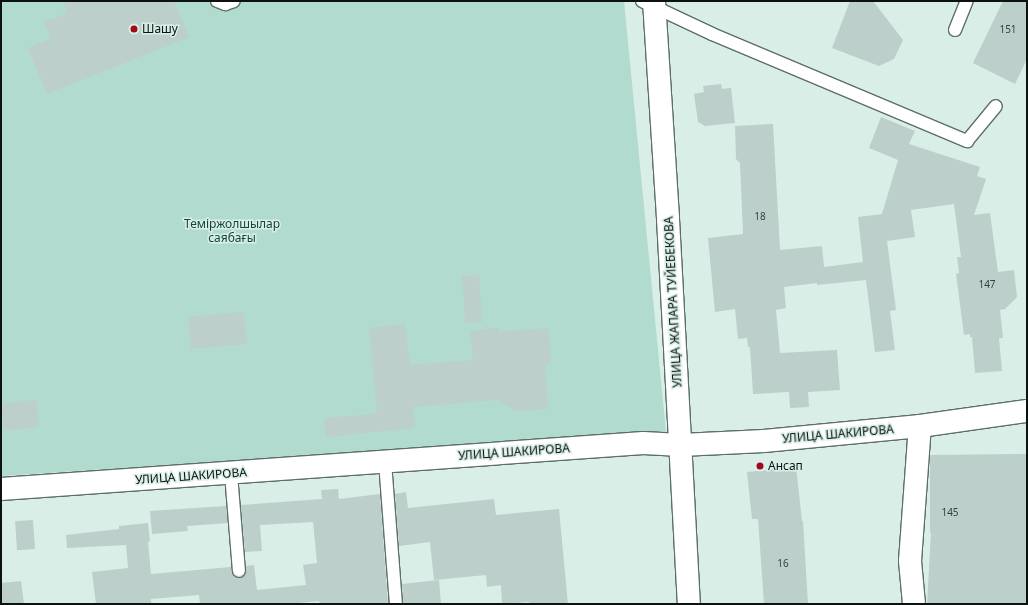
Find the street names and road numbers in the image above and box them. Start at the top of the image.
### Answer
street label: УЛИЦА ЖАПАРА ТУЙЕБЕКОВА [661,216,685,388]
street label: УЛИЦА ШАКИРОВА [782,422,894,446]
street label: УЛИЦА ШАКИРОВА [458,441,570,463]
street label: УЛИЦА ШАКИРОВА [135,465,247,487]

